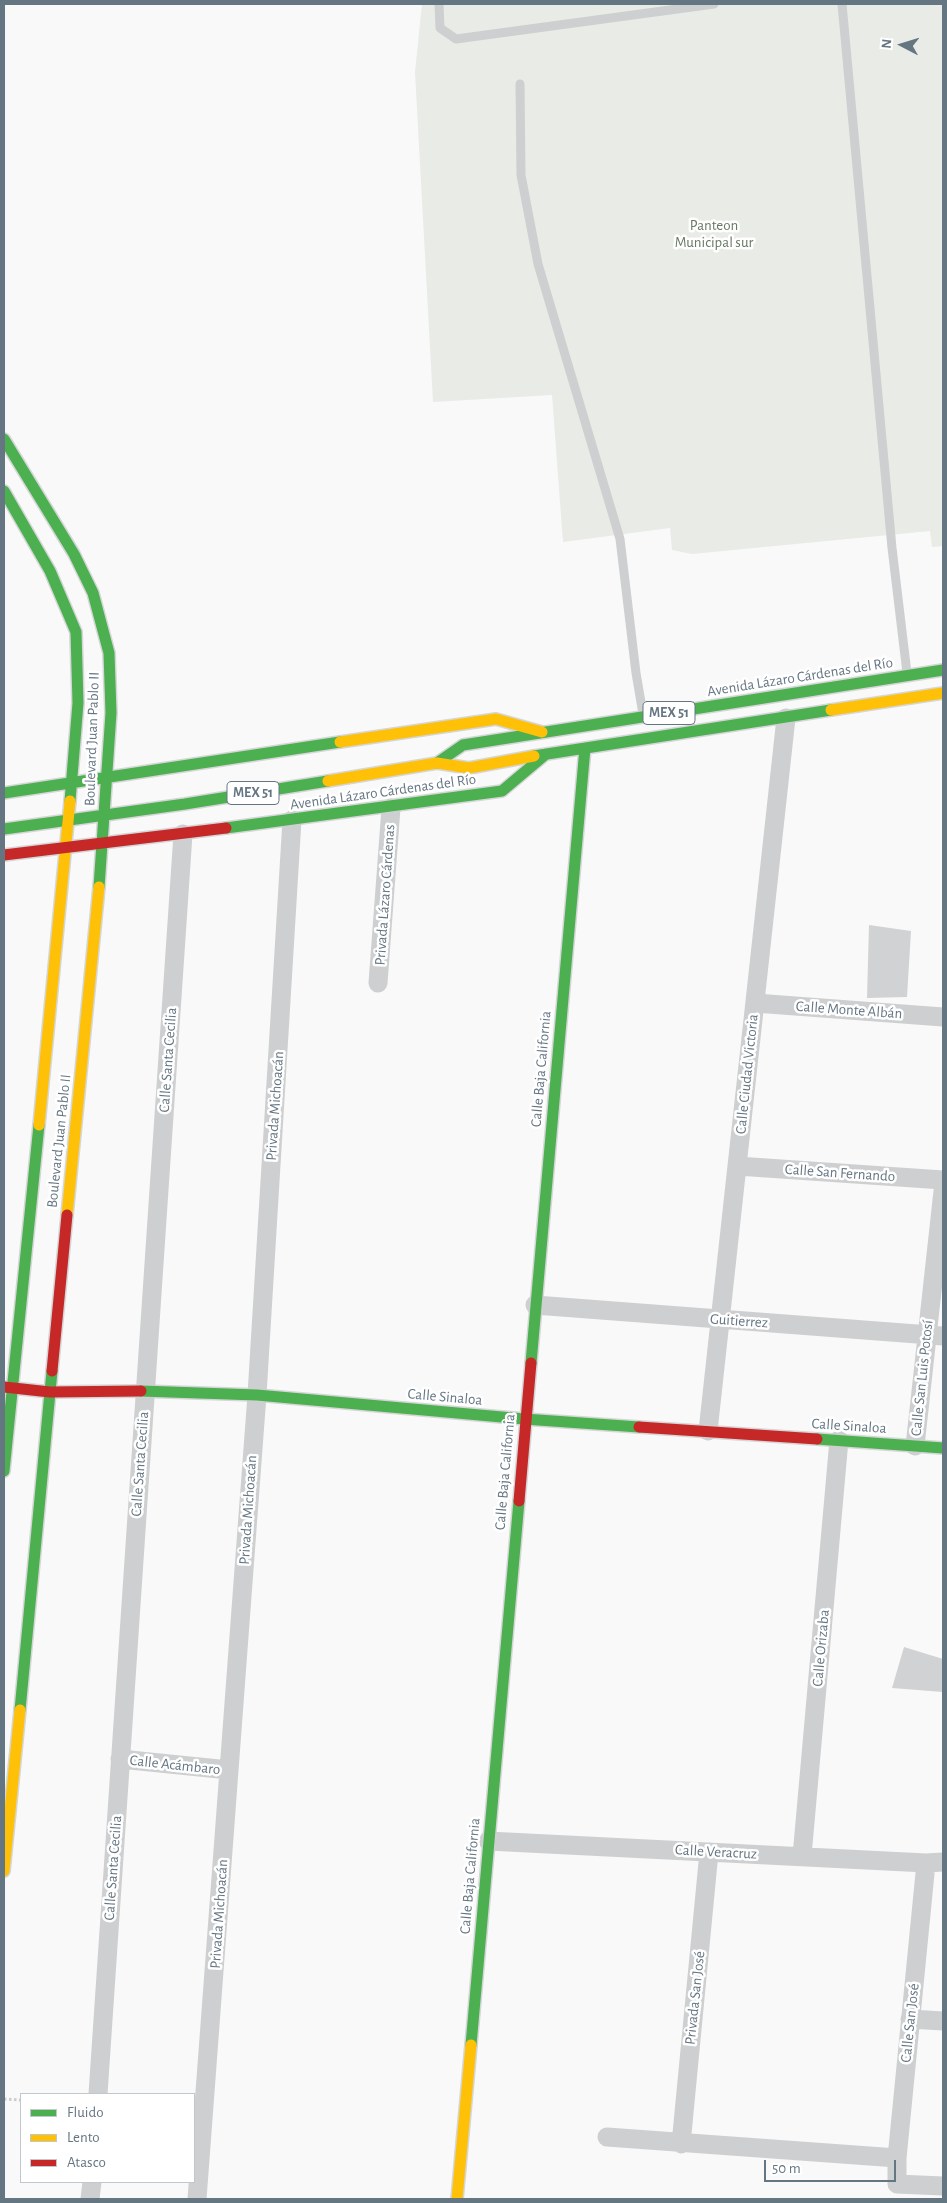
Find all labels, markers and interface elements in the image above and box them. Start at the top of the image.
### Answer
north arrow [877,20,927,70]
text: N [880,38,894,49]
park label: Panteon Municipal sur [675,216,753,251]
street label: Avenida Lázaro Cárdenas del Río [706,653,894,701]
street label: Boulevard Juan Pablo II [81,672,103,806]
road number: MEX 51 [643,701,695,724]
street label: Avenida Lázaro Cárdenas del Río [289,770,477,814]
road number: MEX 51 [227,781,279,804]
street label: Privada Lázaro Cárdenas [371,824,399,966]
street label: Calle Monte Albán [795,997,903,1023]
street label: Calle Santa Cecilia [155,1007,181,1113]
street label: Calle Baja California [527,1010,555,1128]
street label: Calle Ciudad Victoria [732,1013,762,1135]
street label: Privada Michoacán [262,1051,288,1161]
street label: Boulevard Juan Pablo II [43,1073,75,1209]
street label: Calle San Fernando [784,1160,896,1186]
street label: Guitierrez [709,1310,769,1332]
street label: Calle San Luis Potosí [907,1319,937,1437]
street label: Calle Sinaloa [407,1385,483,1409]
street label: Calle Santa Cecilia [127,1411,153,1517]
street label: Calle Baja California [491,1413,519,1531]
street label: Calle Sinaloa [811,1414,887,1438]
street label: Privada Michoacán [235,1455,261,1565]
street label: Calle Orizaba [809,1609,833,1687]
street label: Calle Acámbaro [129,1751,221,1779]
street label: Calle Santa Cecilia [100,1815,126,1921]
street label: Calle Baja California [456,1817,484,1935]
street label: Calle Veracruz [675,1841,757,1863]
street label: Privada Michoacán [206,1859,232,1969]
street label: Privada San José [681,1950,709,2046]
street label: Calle San José [897,1983,923,2063]
legend [20,2093,195,2183]
text: Fluido [67,2105,104,2120]
text: Lento [67,2130,100,2145]
scale bar [767,2150,900,2182]
text: Atasco [67,2155,106,2170]
text: 50 m [772,2161,801,2176]

